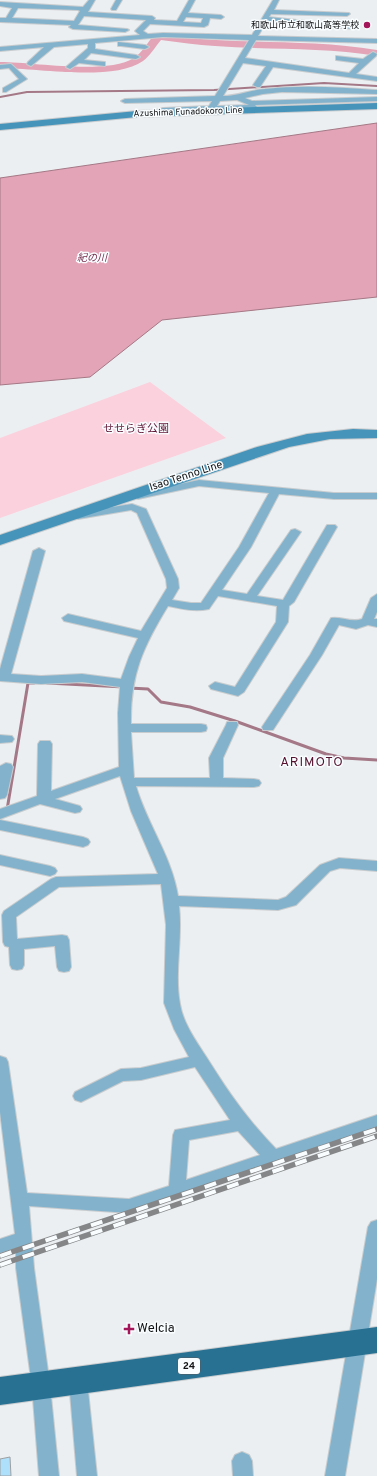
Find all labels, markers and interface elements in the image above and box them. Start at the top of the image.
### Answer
place label: 和歌山市立和歌山高等学校 [251,20,359,31]
marker: 和歌山市立和歌山高等学校 [362,20,372,30]
street label: Azushima Funadokoro Line [133,105,243,119]
water label: 紀の川 [77,252,108,265]
park label: せせらぎ公園 [103,422,169,436]
street label: Isao Tenno Line [148,458,225,494]
district label: ARIMOTO [280,755,344,771]
place label: Welcia [137,1321,175,1337]
marker: Welcia [124,1324,134,1334]
road number: 24 [178,1358,200,1374]

